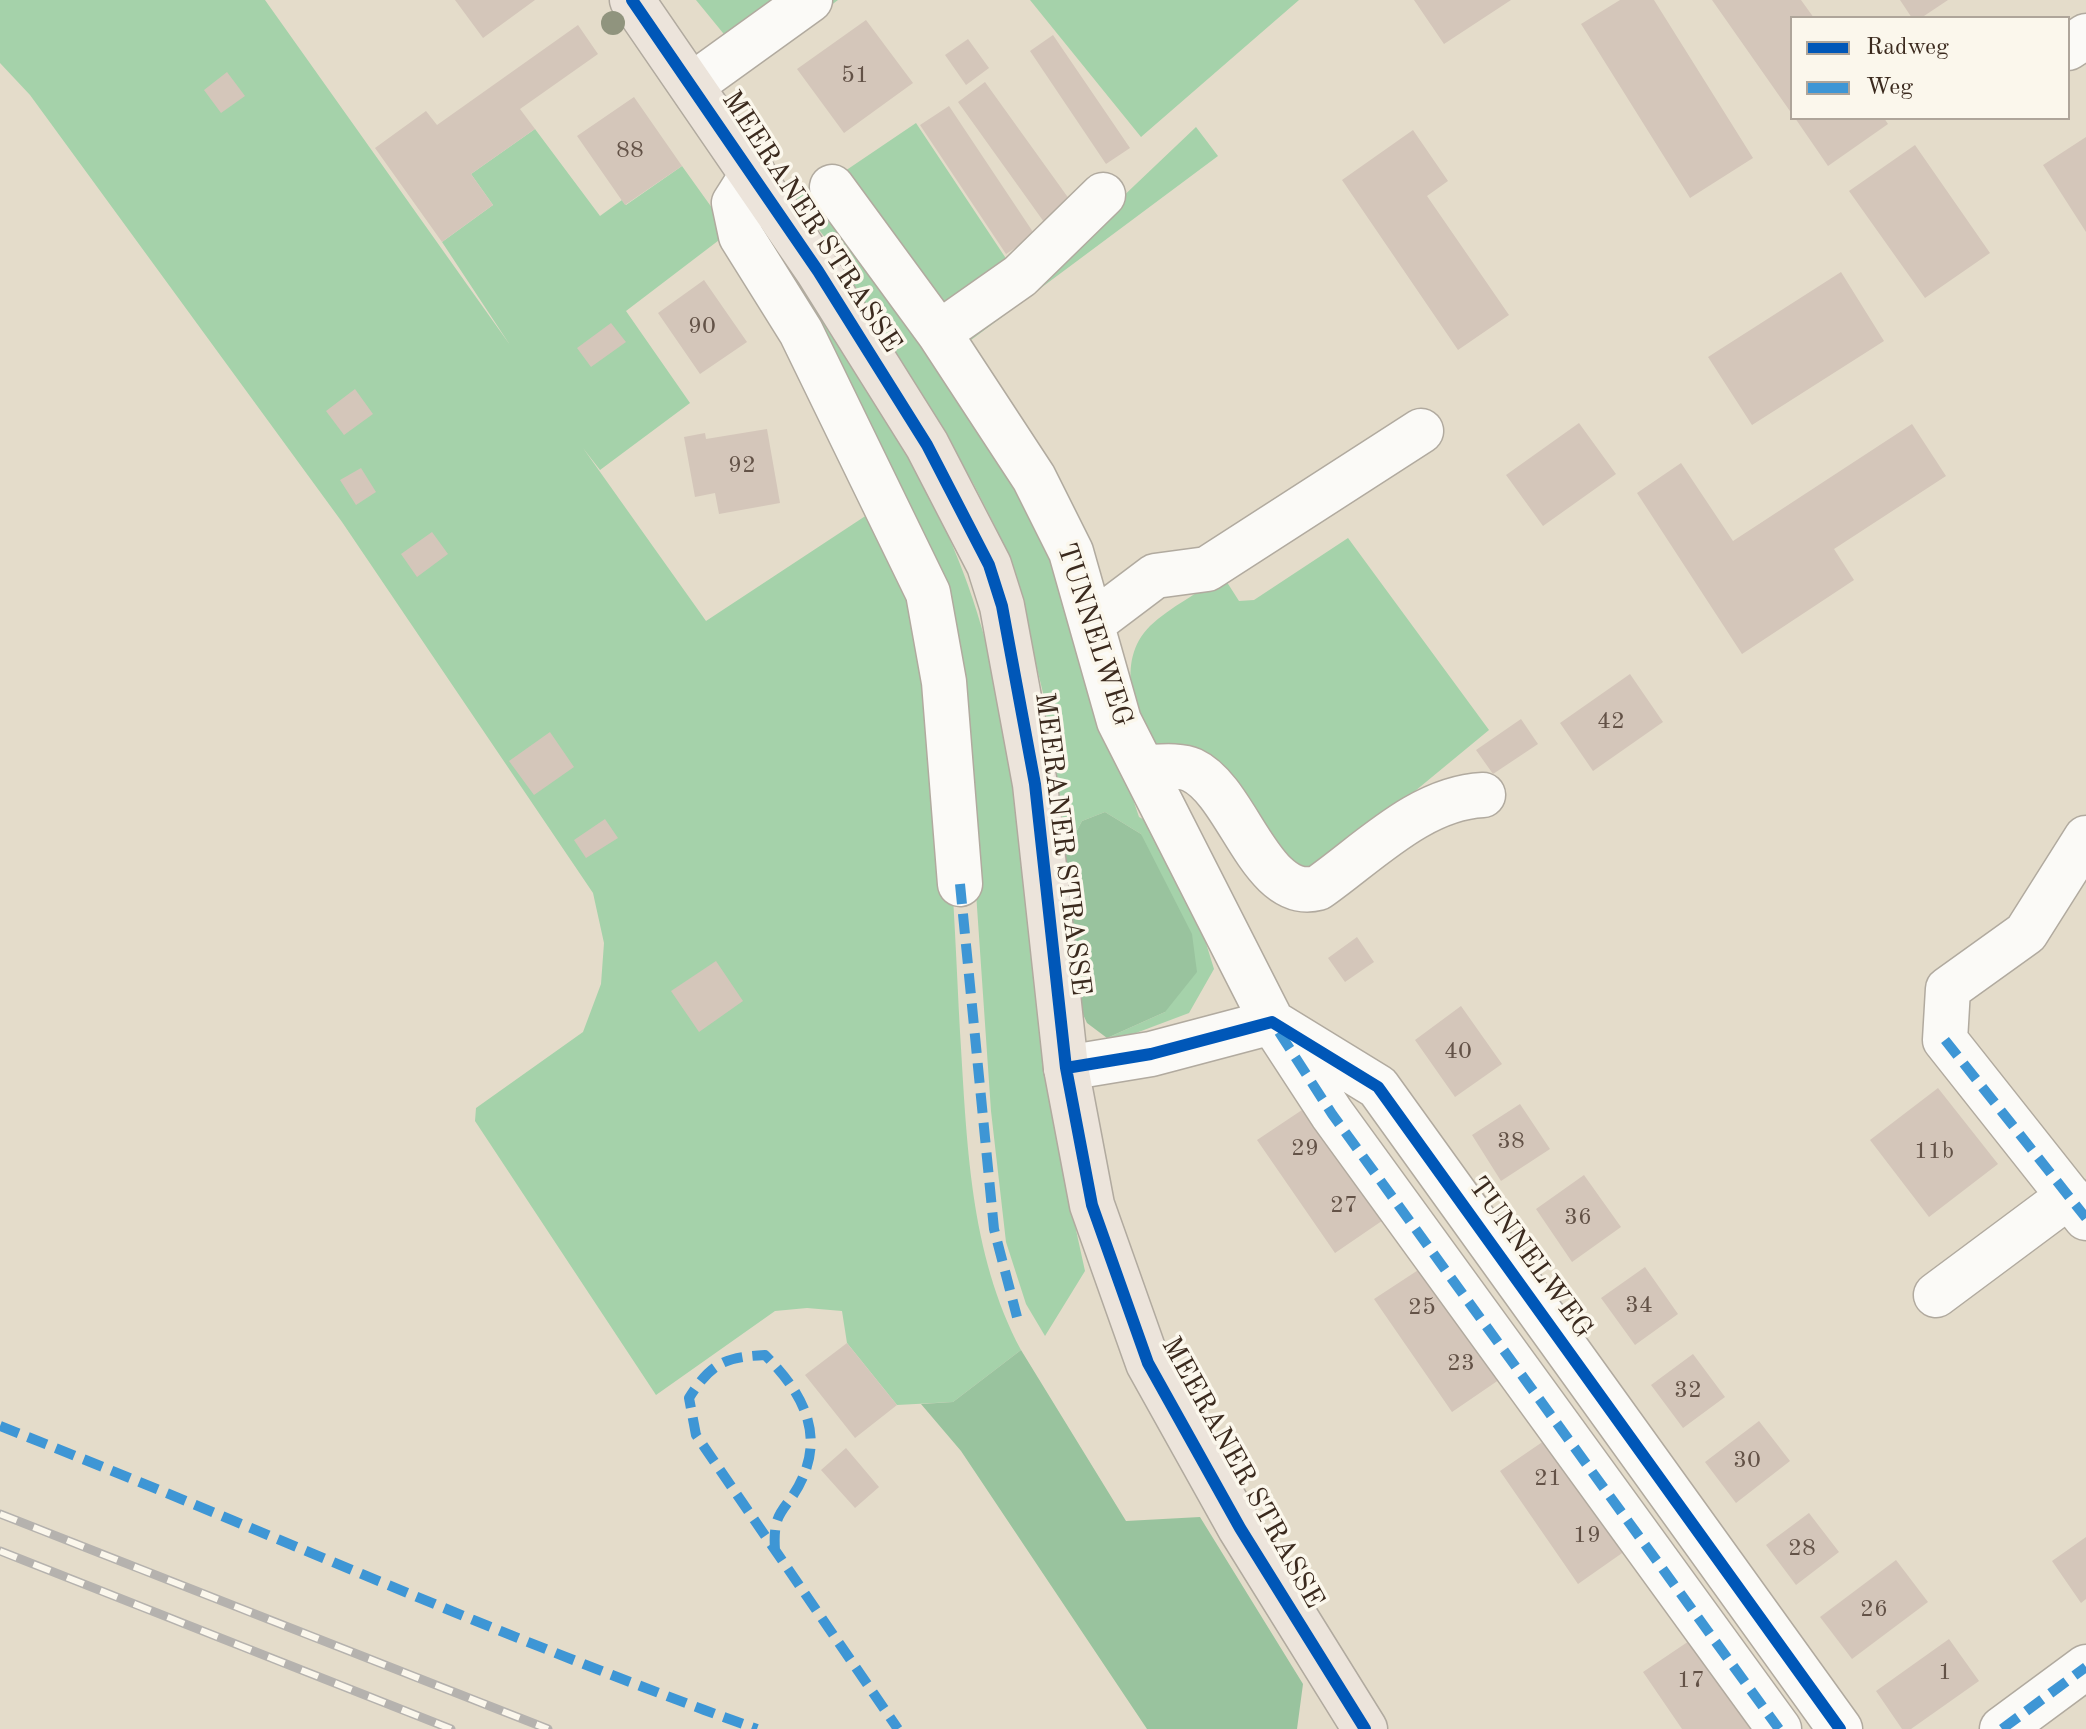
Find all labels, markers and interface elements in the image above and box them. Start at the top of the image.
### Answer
legend [1790,16,2070,120]
text: Radweg [1866,36,1949,60]
house number: 51 [841,62,869,90]
text: Weg [1866,76,1913,100]
street label: MEERANER STRASSE [714,85,908,359]
house number: 88 [616,137,644,165]
house number: 90 [688,313,716,341]
house number: 92 [728,452,756,480]
street label: TUNNELWEG [1049,539,1139,731]
street label: MEERANER STRASSE [1027,691,1097,997]
house number: 42 [1597,708,1625,736]
house number: 40 [1444,1038,1472,1066]
house number: 38 [1497,1128,1525,1156]
house number: 29 [1291,1135,1319,1163]
house number: 11b [1914,1138,1954,1166]
street label: TUNNELWEG [1460,1171,1600,1345]
house number: 27 [1330,1192,1358,1220]
house number: 36 [1564,1204,1592,1232]
house number: 34 [1625,1292,1653,1320]
house number: 25 [1408,1294,1436,1322]
street label: MEERANER STRASSE [1153,1331,1331,1615]
house number: 23 [1447,1350,1475,1378]
house number: 32 [1674,1377,1702,1405]
house number: 30 [1733,1447,1761,1475]
house number: 21 [1534,1465,1562,1493]
house number: 19 [1573,1522,1601,1550]
house number: 28 [1788,1535,1816,1563]
house number: 26 [1860,1596,1888,1624]
house number: 1 [1938,1659,1952,1687]
house number: 17 [1677,1667,1705,1695]

